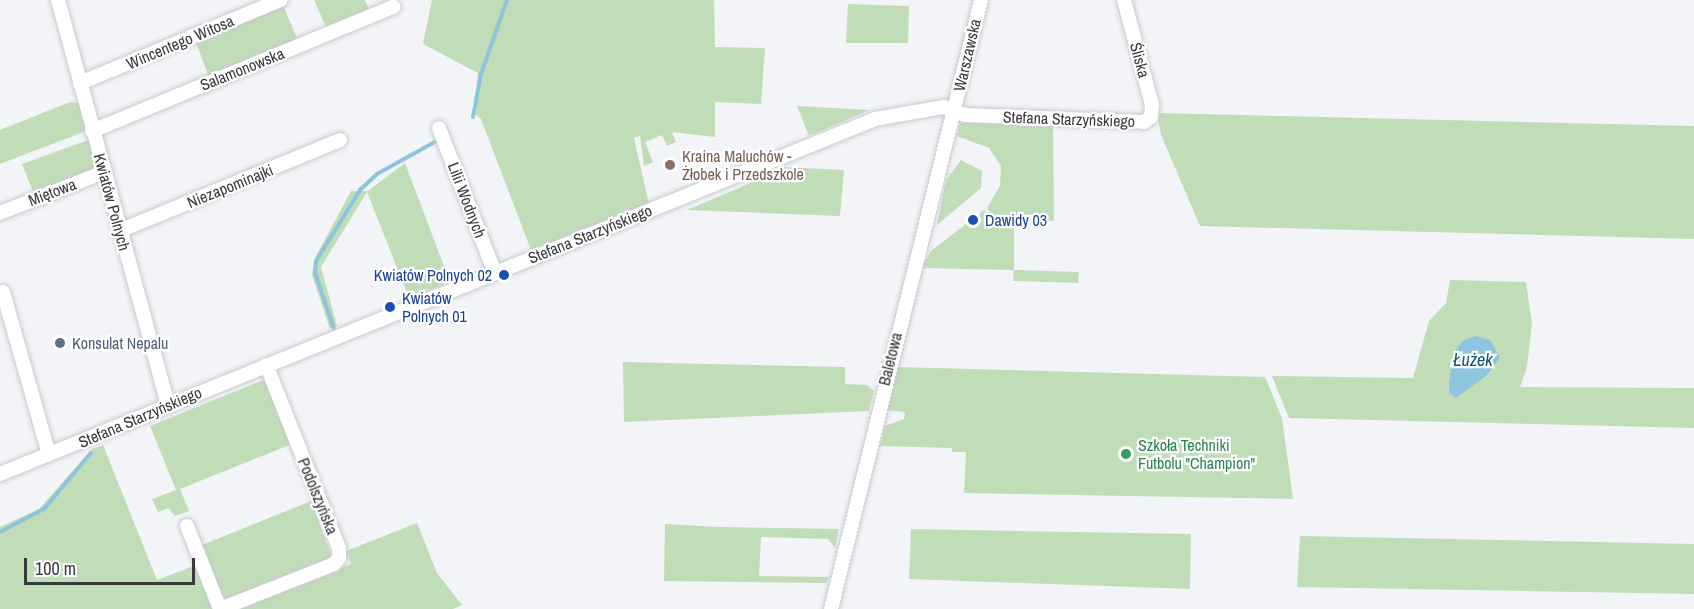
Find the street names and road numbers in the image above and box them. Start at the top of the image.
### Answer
street label: Wincentego Witosa [124,11,236,73]
street label: Warszawska [949,17,985,93]
street label: Śliska [1126,40,1154,80]
street label: Salamonowska [197,43,287,95]
street label: Stefana Starzyńskiego [1003,107,1135,131]
street label: Kwiatów Polnych [90,151,134,253]
street label: Niezapominajki [184,160,276,212]
street label: Lilii Wodnych [444,160,490,240]
street label: Miętowa [25,174,79,210]
street label: Stefana Starzyńskiego [525,200,655,268]
street label: Baletowa [874,330,906,388]
street label: Stefana Starzyńskiego [75,382,205,452]
street label: Podolszyńska [294,455,342,537]

